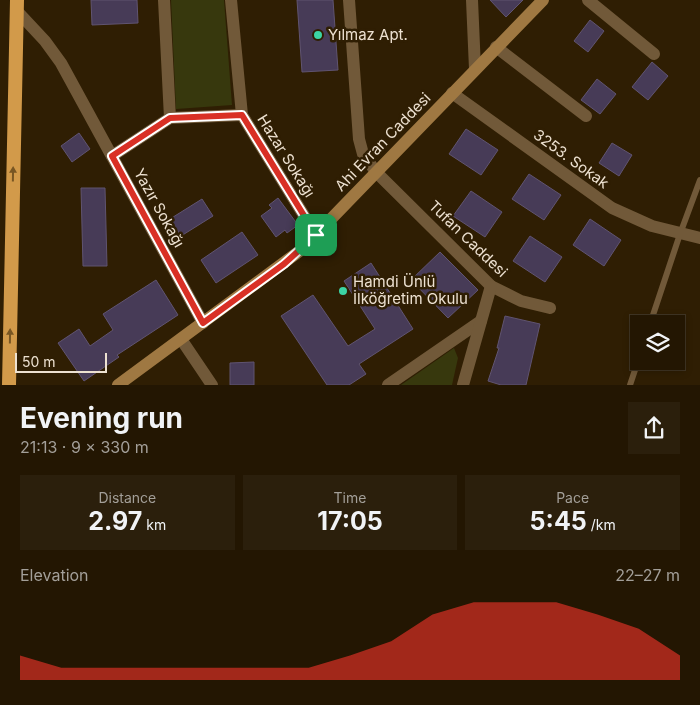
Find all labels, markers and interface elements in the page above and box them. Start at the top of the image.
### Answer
place label: Yılmaz Apt. [328,25,408,44]
marker: Yılmaz Apt. [312,29,324,41]
street label: Ahi Evran Caddesi [331,88,435,195]
street label: Hazar Sokağı [253,111,319,201]
street label: 3253. Sokak [530,125,613,193]
street label: Yazır Sokağı [130,165,189,251]
one-way arrow [10,166,18,182]
street label: Tufan Caddesi [425,196,512,281]
pin [295,214,337,256]
icon: arrive [302,221,330,249]
place label: Hamdi Ünlü İlköğretim Okulu [353,272,468,308]
marker: Hamdi Ünlü İlköğretim Okulu [337,285,349,297]
map controls [630,315,685,370]
button: layers [630,315,685,370]
one-way arrow [6,328,14,344]
scale bar [15,350,108,373]
text: 50 m [22,353,56,370]
text: Evening run [20,401,183,435]
button: share [628,402,680,454]
text: 21:13 · 9 × 330 m [20,437,149,457]
text: Distance [98,489,156,506]
text: Time [334,489,366,506]
text: Pace [556,489,589,506]
text: 2.97 [88,506,142,536]
text: 17:05 [317,506,383,536]
text: 5:45 [530,506,587,536]
text: km [142,516,166,533]
text: /km [587,516,616,533]
text: Elevation [20,565,89,585]
text: 22–27 m [615,565,680,585]

